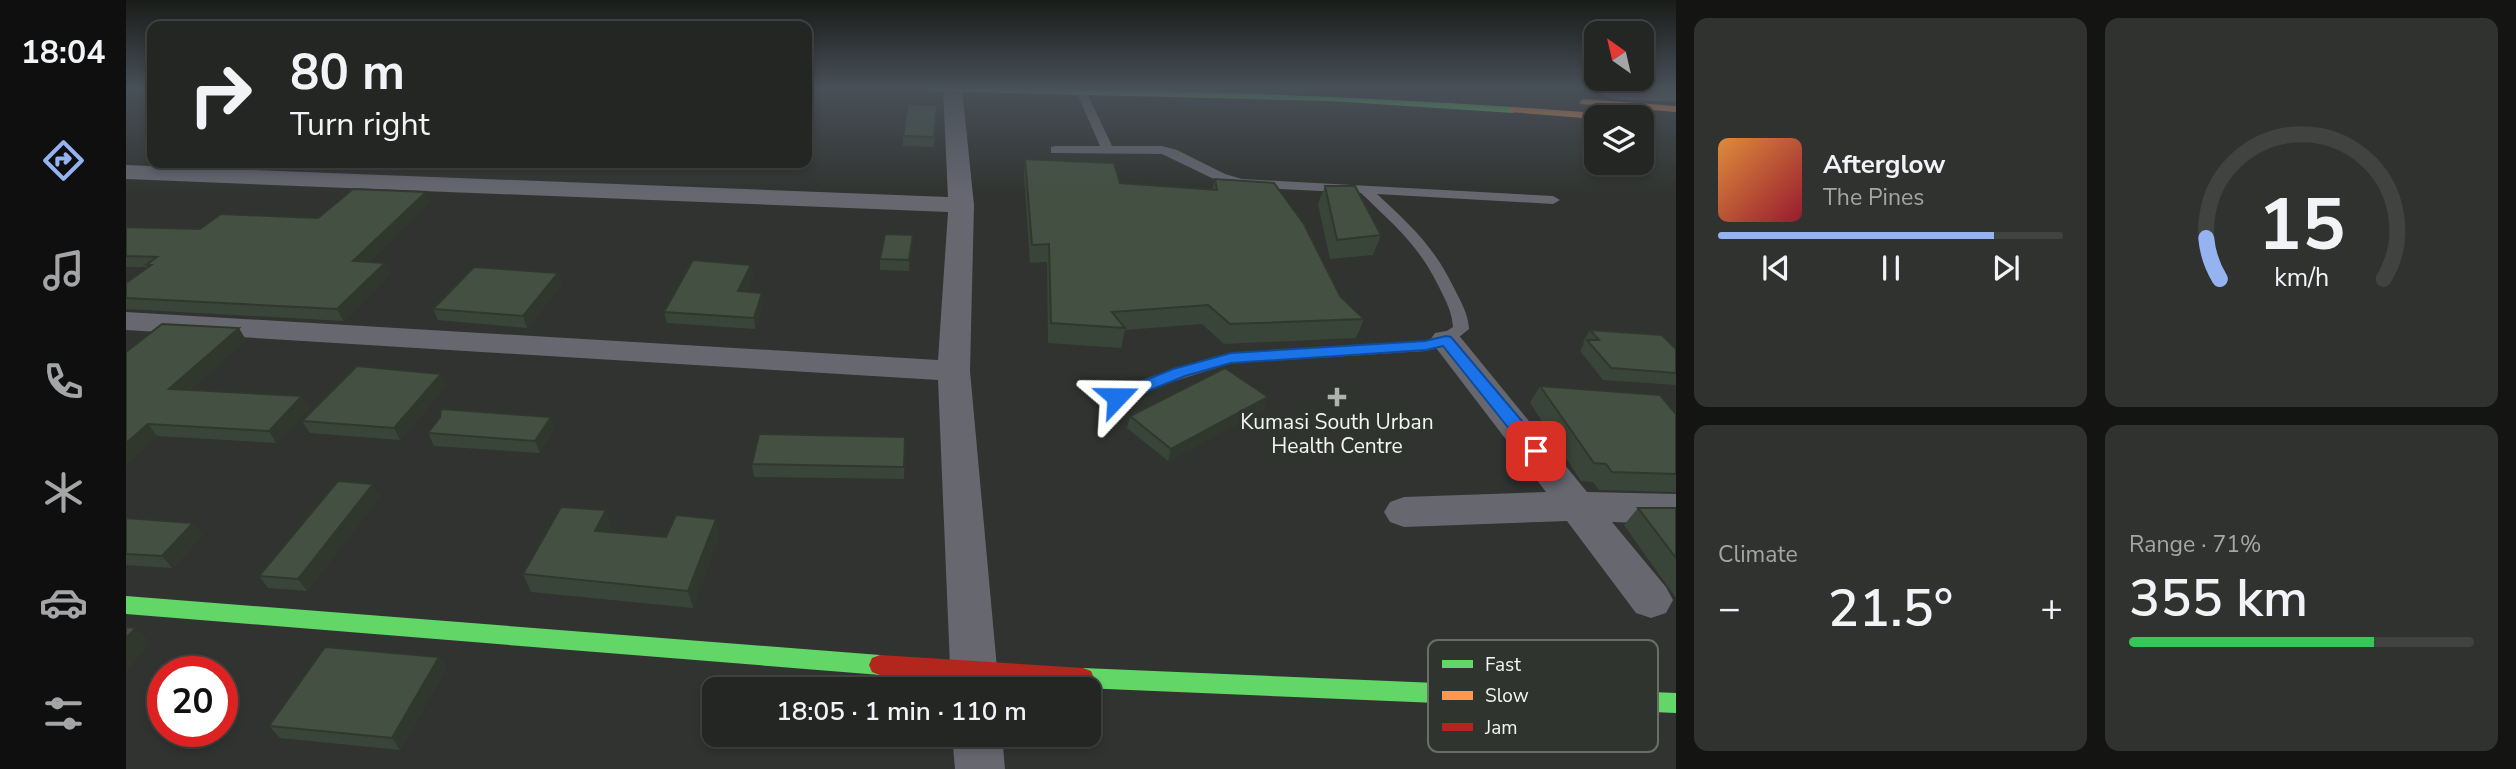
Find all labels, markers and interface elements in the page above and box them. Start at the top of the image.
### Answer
north arrow [1584,21,1654,91]
map controls [1584,21,1654,175]
text: 18:04 [21,31,105,74]
text: 80 m [290,39,405,106]
icon: right [175,49,266,140]
text: Turn right [290,103,430,146]
button: layers [1584,105,1654,175]
icon: directions [39,136,88,185]
text: Afterglow [1823,147,1946,182]
text: 15 [2258,175,2345,275]
text: The Pines [1823,182,1924,213]
icon: music [39,246,88,295]
icon: previous [1757,249,1795,287]
icon: pause [1872,249,1910,287]
icon: next [1987,249,2025,287]
text: km/h [2274,261,2329,295]
icon: phone [39,357,88,406]
position arrow [1080,360,1154,434]
marker: Kumasi South Urban Health Centre [1327,387,1347,407]
place label: Kumasi South Urban Health Centre [1240,408,1434,460]
pin [1506,421,1566,481]
icon: arrive [1517,432,1555,470]
icon: climate [39,468,88,517]
text: Range · 71% [2129,529,2261,560]
text: Climate [1718,539,1798,570]
text: 355 km [2129,563,2308,634]
text: 21.5° [1828,573,1953,644]
icon: car [39,578,88,627]
text: − [1718,583,1741,634]
text: + [2040,583,2063,634]
legend [1428,640,1658,752]
text: Fast [1485,652,1521,678]
speed limit sign: 20 [147,656,238,747]
text: Slow [1485,683,1529,709]
icon: filters [39,689,88,738]
text: 18:05 · 1 min · 110 m [776,694,1027,729]
text: Jam [1484,715,1518,741]

